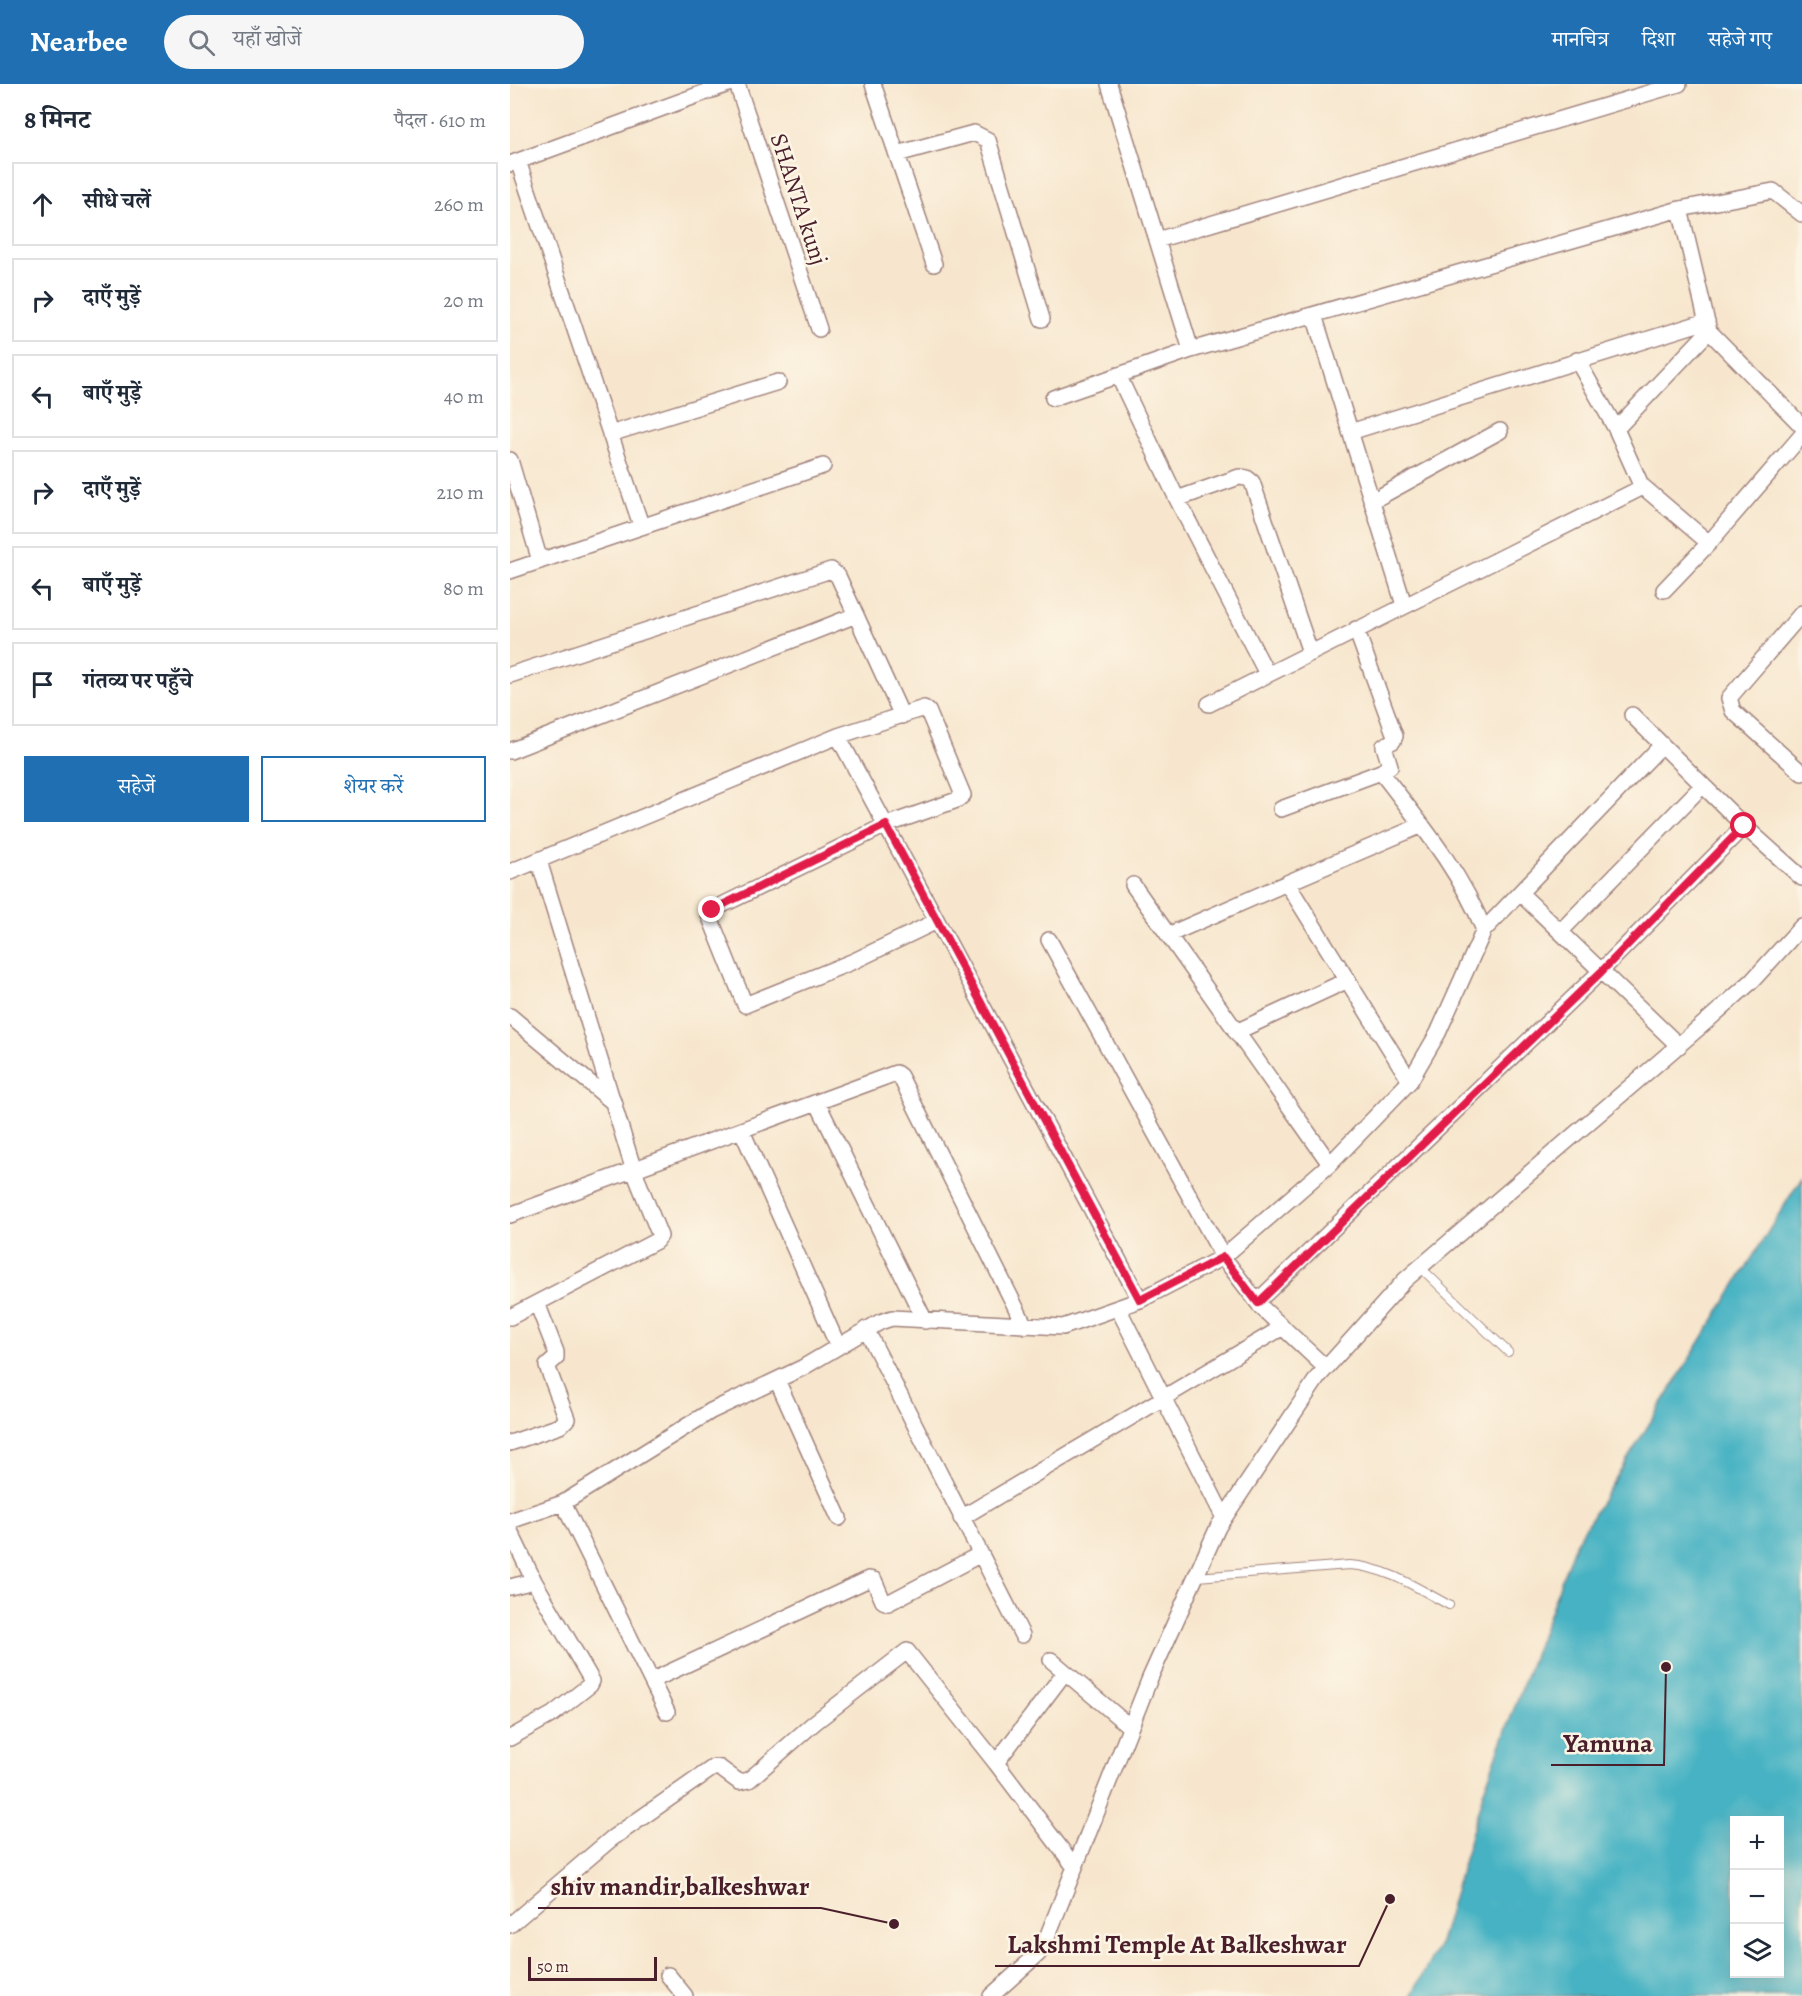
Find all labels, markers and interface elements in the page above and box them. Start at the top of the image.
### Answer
search box [164,15,584,69]
text: Nearbee [30,23,128,61]
text: यहाँ खोजें [233,24,302,54]
text: मानचित्र [1552,25,1609,53]
text: दिशा [1642,25,1675,53]
text: सहेजे गए [1708,25,1772,53]
icon: search [185,26,218,59]
text: 8 मिनट [24,102,90,137]
text: पैदल · 610 m [394,107,486,134]
street label: SHANTA kunj [763,129,835,269]
text: सीधे चलें [83,186,151,216]
icon: ahead [26,188,59,221]
text: 260 m [434,191,484,218]
text: दाएँ मुड़ें [83,282,141,312]
icon: right [26,284,59,317]
text: 20 m [443,287,484,314]
text: बाएँ मुड़ें [83,378,141,408]
icon: left [26,380,59,413]
text: 40 m [444,383,484,410]
text: दाएँ मुड़ें [83,474,141,504]
icon: right [26,476,59,509]
text: 210 m [436,479,484,506]
text: बाएँ मुड़ें [83,570,141,600]
icon: left [26,572,59,605]
text: 80 m [443,575,484,602]
text: गंतव्य पर पहुँचे [83,666,192,696]
icon: arrive [26,668,59,701]
button: सहेजें [24,756,249,822]
button: शेयर करें [261,756,486,822]
route start [1730,812,1756,838]
route end [698,896,724,922]
callout: Yamuna [1551,1721,1664,1765]
text: Yamuna [1562,1726,1653,1761]
map controls [1730,1816,1784,1978]
button: + [1730,1816,1784,1870]
callout: shiv mandir,balkeshwar [538,1864,821,1908]
text: shiv mandir,balkeshwar [551,1869,810,1904]
button: − [1730,1870,1784,1924]
callout: Lakshmi Temple At Balkeshwar [995,1922,1359,1966]
button: layers [1730,1924,1784,1978]
text: Lakshmi Temple At Balkeshwar [1007,1927,1347,1962]
scale bar [528,1954,657,1982]
text: 50 m [537,1956,569,1978]

